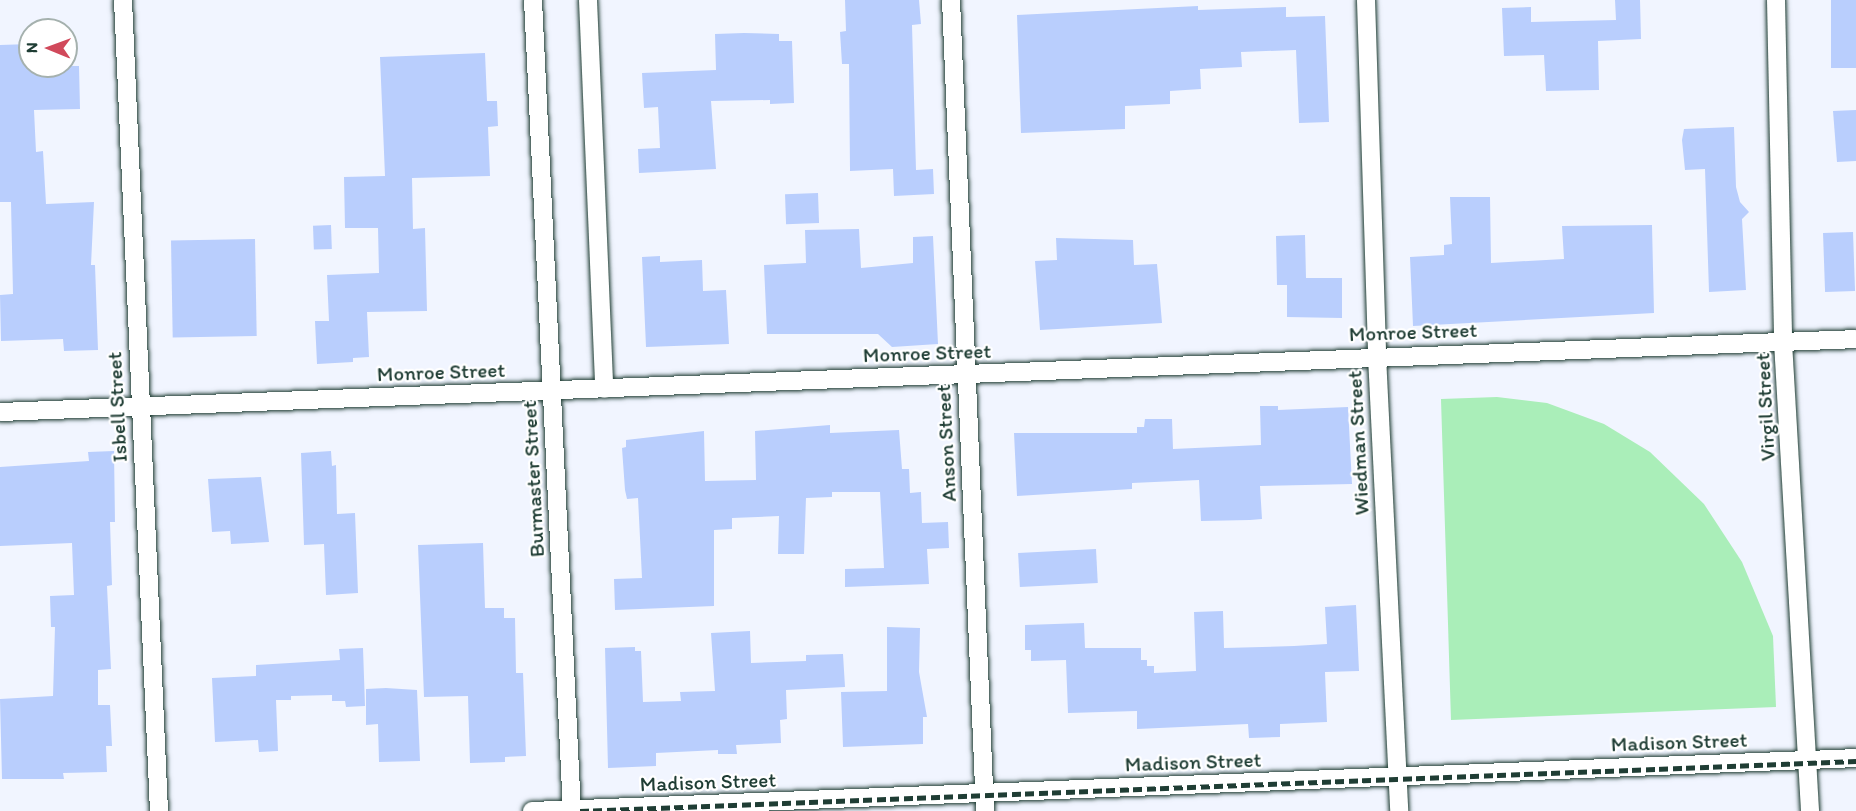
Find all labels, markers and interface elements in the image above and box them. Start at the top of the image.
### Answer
north arrow [18,18,78,78]
text: N [22,42,41,53]
street label: Monroe Street [1349,317,1477,347]
street label: Monroe Street [863,338,991,368]
street label: Isbell Street [102,351,132,463]
street label: Virgil Street [1750,352,1780,462]
street label: Monroe Street [377,357,505,387]
street label: Wiedman Street [1342,370,1374,516]
street label: Anson Street [930,384,962,502]
street label: Burmaster Street [516,400,550,558]
street label: Madison Street [1610,727,1748,757]
street label: Madison Street [1124,747,1262,777]
street label: Madison Street [639,767,777,797]

